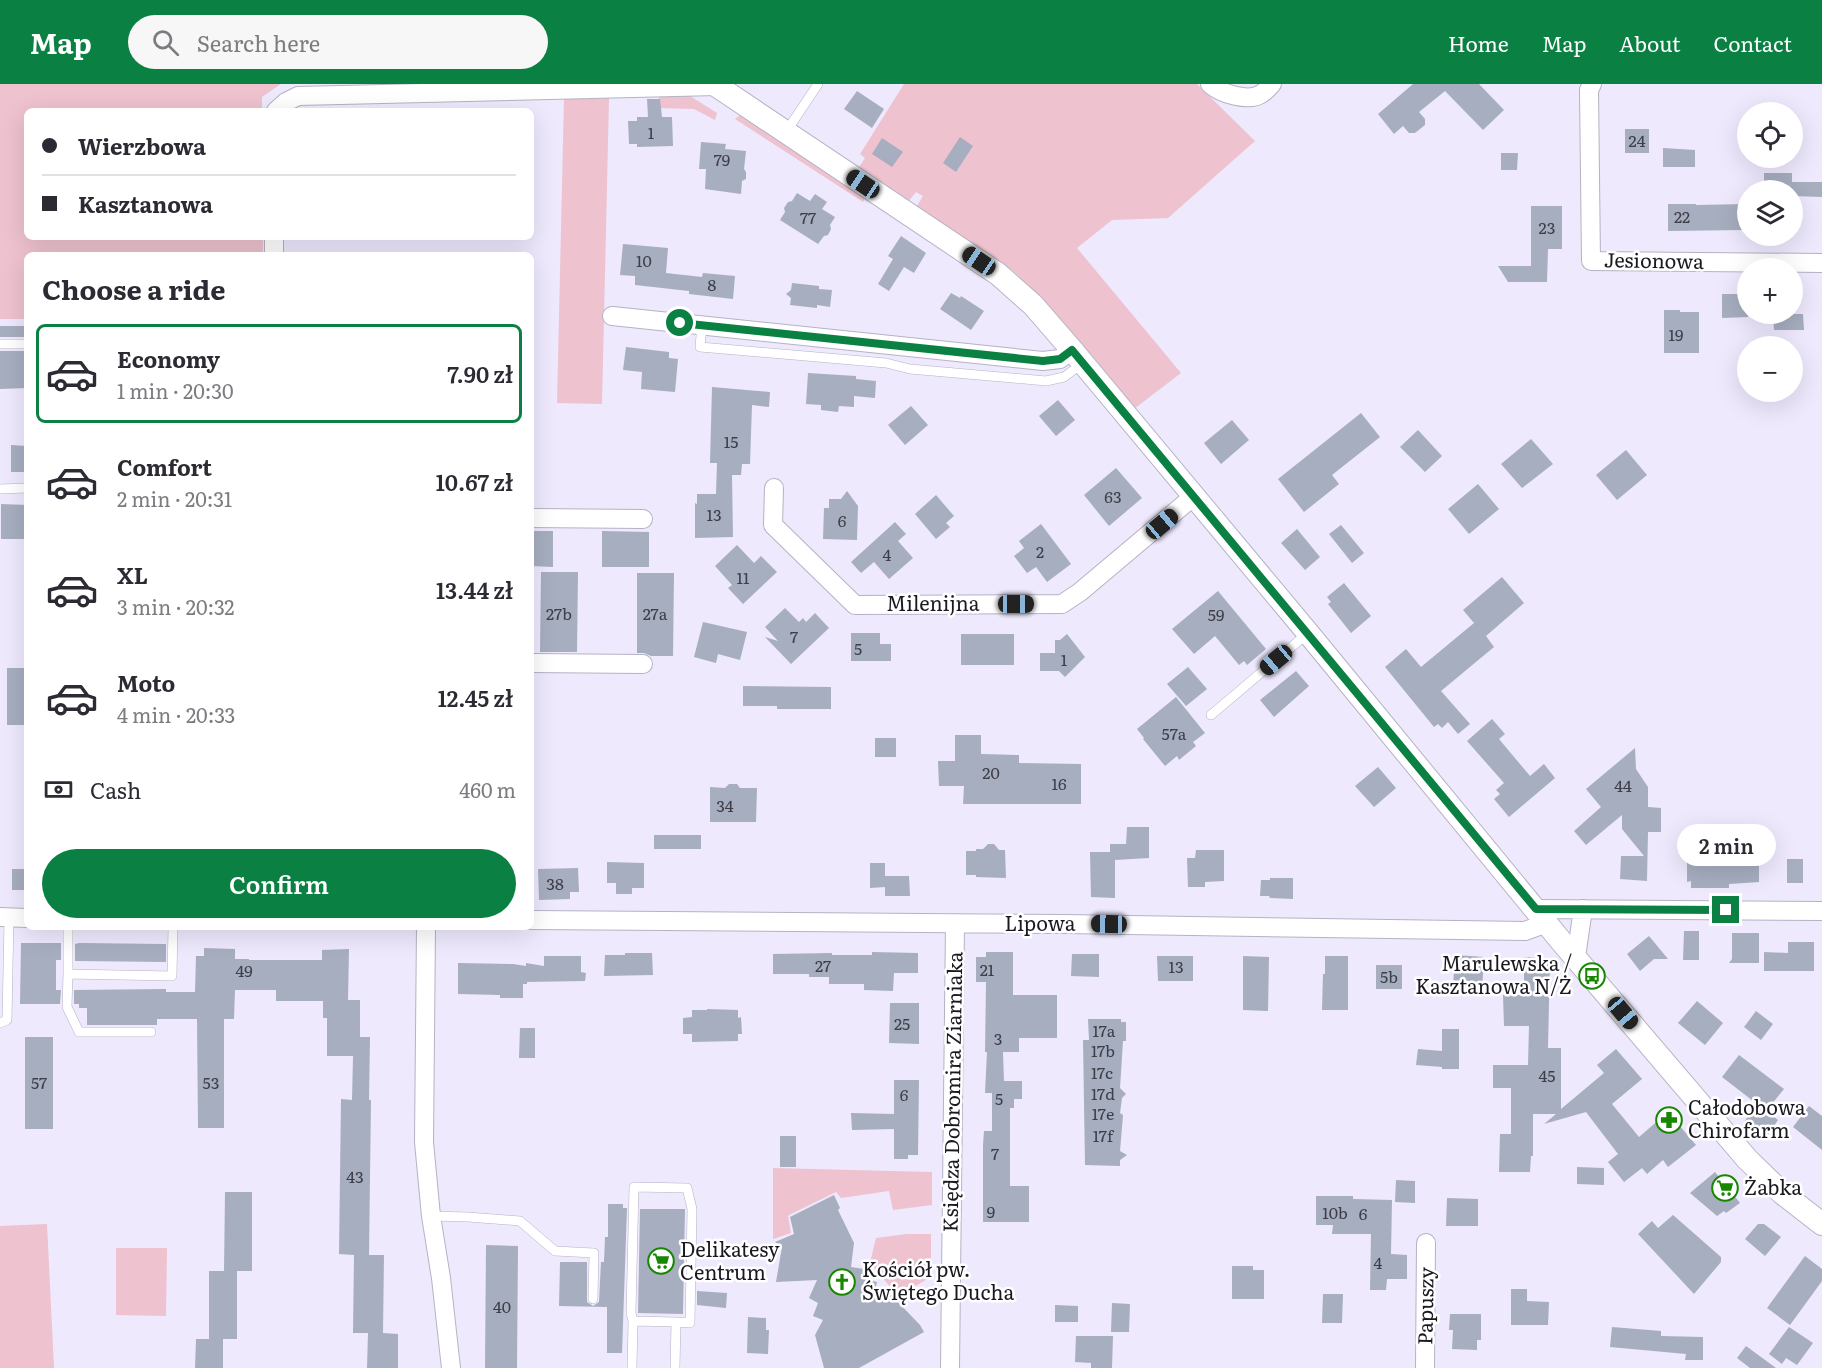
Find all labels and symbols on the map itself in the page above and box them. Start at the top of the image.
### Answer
house number: 1 [648,120,655,144]
house number: 24 [1629,128,1646,152]
house number: 79 [714,147,730,171]
car [843,166,883,202]
house number: 22 [1674,204,1690,228]
house number: 77 [800,205,816,229]
house number: 23 [1539,215,1555,239]
car [959,243,999,279]
street label: Jesionowa [1604,243,1705,275]
house number: 10 [636,248,652,272]
house number: 8 [708,272,717,296]
route start [666,309,693,336]
house number: 19 [1669,322,1683,346]
house number: 15 [724,429,738,453]
house number: 63 [1104,484,1122,508]
house number: 13 [706,502,722,526]
car [1142,506,1182,542]
house number: 6 [838,508,847,532]
house number: 2 [1036,539,1044,563]
house number: 4 [883,542,892,566]
house number: 11 [736,565,750,589]
street label: Milenijna [886,587,980,617]
car [998,595,1034,613]
house number: 27b [546,601,572,625]
house number: 27a [643,601,668,625]
house number: 59 [1208,602,1224,626]
house number: 7 [790,624,798,648]
house number: 5 [854,636,862,660]
car [1256,642,1296,678]
house number: 1 [1061,647,1068,671]
house number: 57a [1162,721,1187,745]
house number: 20 [982,760,1000,784]
house number: 16 [1051,771,1067,795]
house number: 44 [1614,773,1632,797]
house number: 34 [716,793,734,817]
callout: 2 min [1676,823,1776,865]
house number: 38 [546,871,564,895]
route end [1712,896,1739,923]
street label: Lipowa [1004,907,1076,937]
car [1091,915,1127,933]
place label: Marulewska / Kasztanowa N/Ż [1415,947,1572,1000]
street label: Księdza Dobromira Ziarniaka [934,951,968,1233]
house number: 27 [815,953,831,977]
house number: 13 [1168,954,1184,978]
house number: 21 [980,957,995,981]
house number: 49 [235,958,253,982]
bus stop icon: Marulewska / Kasztanowa N/Ż [1577,961,1607,991]
house number: 5b [1380,964,1398,988]
car [1605,993,1641,1033]
house number: 25 [894,1011,910,1035]
house number: 17a [1093,1018,1116,1042]
house number: 3 [994,1026,1002,1050]
house number: 17b [1091,1038,1115,1062]
house number: 17c [1091,1060,1113,1084]
house number: 45 [1539,1063,1555,1087]
house number: 57 [31,1070,47,1094]
house number: 53 [203,1070,219,1094]
house number: 17d [1091,1081,1115,1105]
house number: 6 [900,1082,909,1106]
house number: 5 [995,1086,1003,1110]
place label: Całodobowa Chirofarm [1688,1091,1806,1144]
house number: 17e [1092,1101,1114,1125]
pharmacy icon: Całodobowa Chirofarm [1654,1105,1684,1135]
house number: 17f [1093,1123,1115,1147]
house number: 7 [991,1141,999,1165]
house number: 43 [346,1164,364,1188]
place label: Żabka [1744,1171,1802,1201]
supermarket icon: Żabka [1710,1173,1740,1203]
house number: 9 [987,1199,995,1223]
house number: 10b [1322,1200,1348,1224]
house number: 6 [1359,1201,1368,1225]
place label: Delikatesy Centrum [680,1233,780,1286]
supermarket icon: Delikatesy Centrum [646,1246,676,1276]
house number: 4 [1374,1250,1383,1274]
place label: Kościół pw. Świętego Ducha [862,1253,1015,1306]
street label: Papuszy [1408,1266,1440,1345]
church icon: Kościół pw. Świętego Ducha [827,1267,857,1297]
house number: 40 [493,1294,511,1318]

